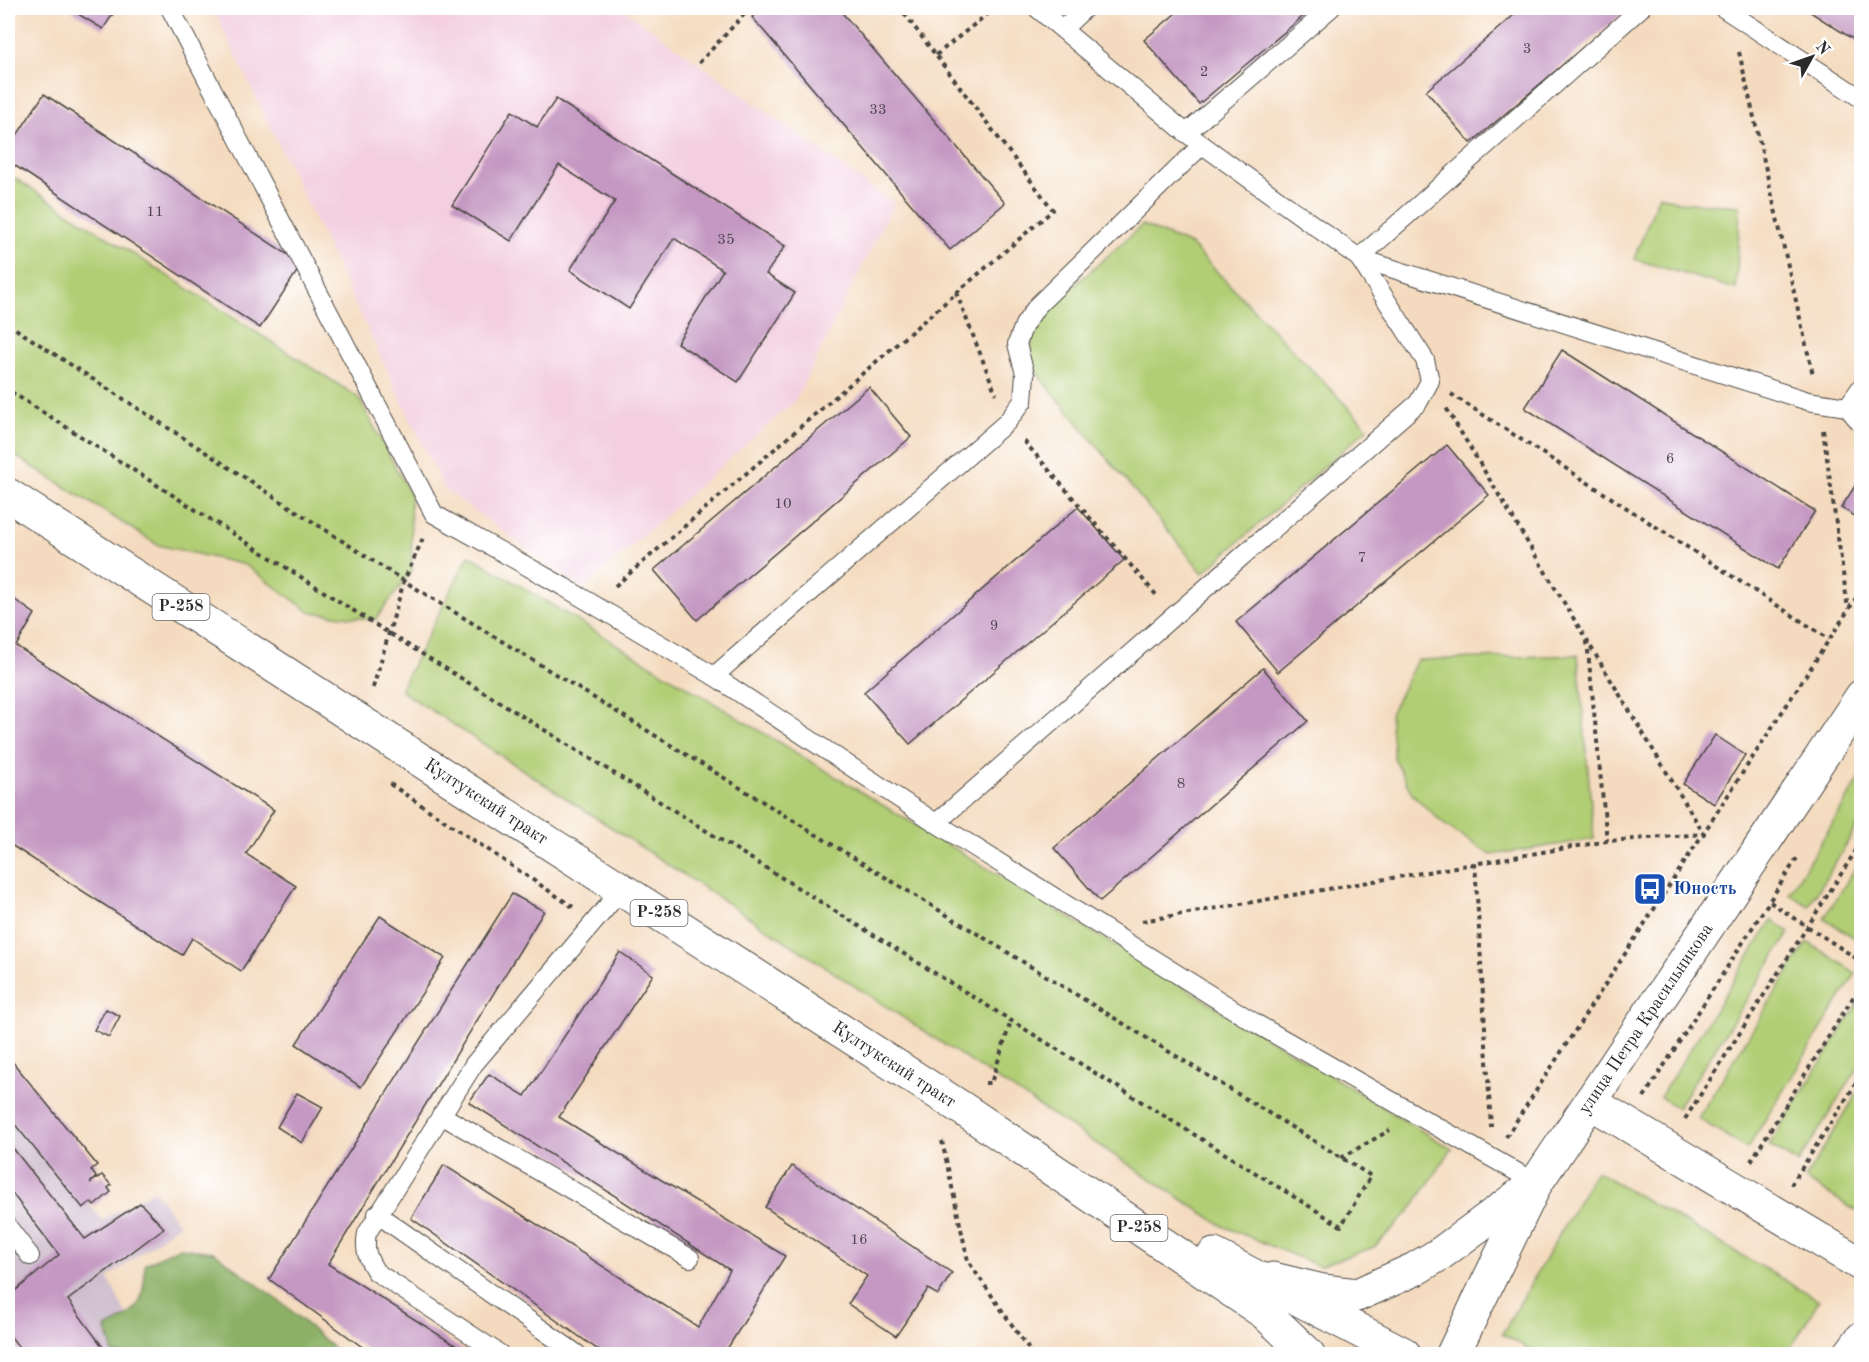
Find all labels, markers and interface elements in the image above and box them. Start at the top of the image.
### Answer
north arrow [1782,27,1842,87]
text: N [1812,39,1833,59]
house number: 3 [1523,42,1531,57]
house number: 2 [1200,65,1208,80]
house number: 33 [869,103,887,118]
house number: 11 [146,205,164,220]
house number: 35 [717,233,735,248]
house number: 6 [1666,452,1674,467]
house number: 10 [774,497,792,512]
house number: 7 [1358,551,1366,566]
road number: Р-258 [152,594,210,620]
house number: 9 [990,619,998,634]
street label: Култукский тракт [421,755,551,849]
house number: 8 [1177,777,1185,792]
bus stop icon: Юность [1632,871,1668,907]
place label: Юность [1673,880,1737,898]
road number: Р-258 [630,900,688,926]
street label: улица Петра Красильникова [1575,920,1717,1118]
street label: Култукский тракт [829,1018,959,1112]
road number: Р-258 [1110,1215,1168,1241]
house number: 16 [850,1233,868,1248]

